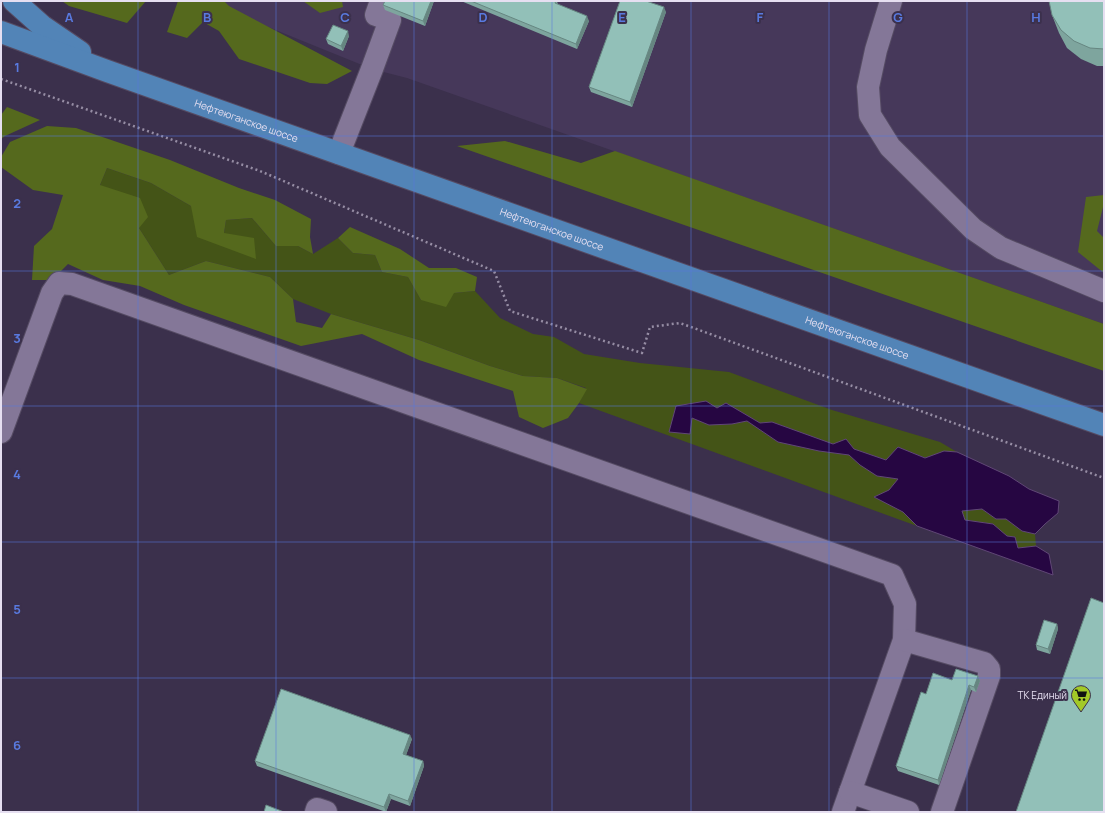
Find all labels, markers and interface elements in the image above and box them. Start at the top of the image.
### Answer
text: A [65,8,74,26]
text: B [203,8,211,26]
text: C [340,8,350,26]
text: D [478,8,488,26]
text: E [618,8,626,26]
text: F [757,8,764,26]
text: G [893,8,903,26]
text: H [1031,8,1041,26]
text: 1 [14,58,20,76]
street label: Нефтеюганское шоссе [193,96,300,145]
text: 2 [13,194,21,212]
street label: Нефтеюганское шоссе [498,204,606,254]
street label: Нефтеюганское шоссе [803,313,911,362]
text: 3 [13,329,21,347]
text: 4 [13,465,21,483]
text: 5 [13,600,21,618]
supermarket icon: ТК Единый [1070,684,1092,712]
place label: ТК Единый [1018,688,1067,702]
text: 6 [13,736,21,754]

